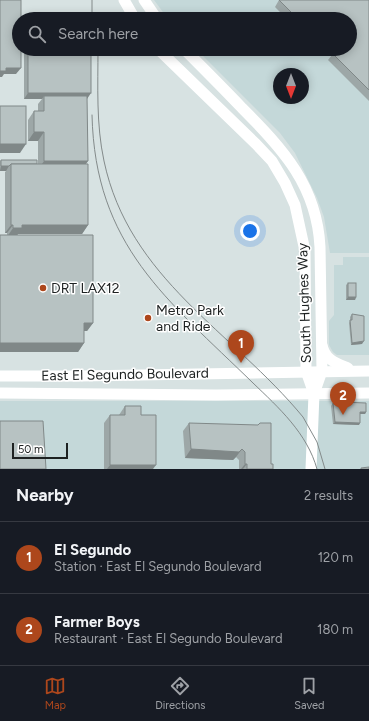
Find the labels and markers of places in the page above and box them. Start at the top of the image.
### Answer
place label: DRT LAX12 [51,280,120,297]
marker: DRT LAX12 [38,283,48,293]
place label: Metro Park and Ride [156,302,224,335]
marker: Metro Park and Ride [143,313,153,323]
pin: 1 [228,330,254,363]
pin: 2 [330,382,356,415]

